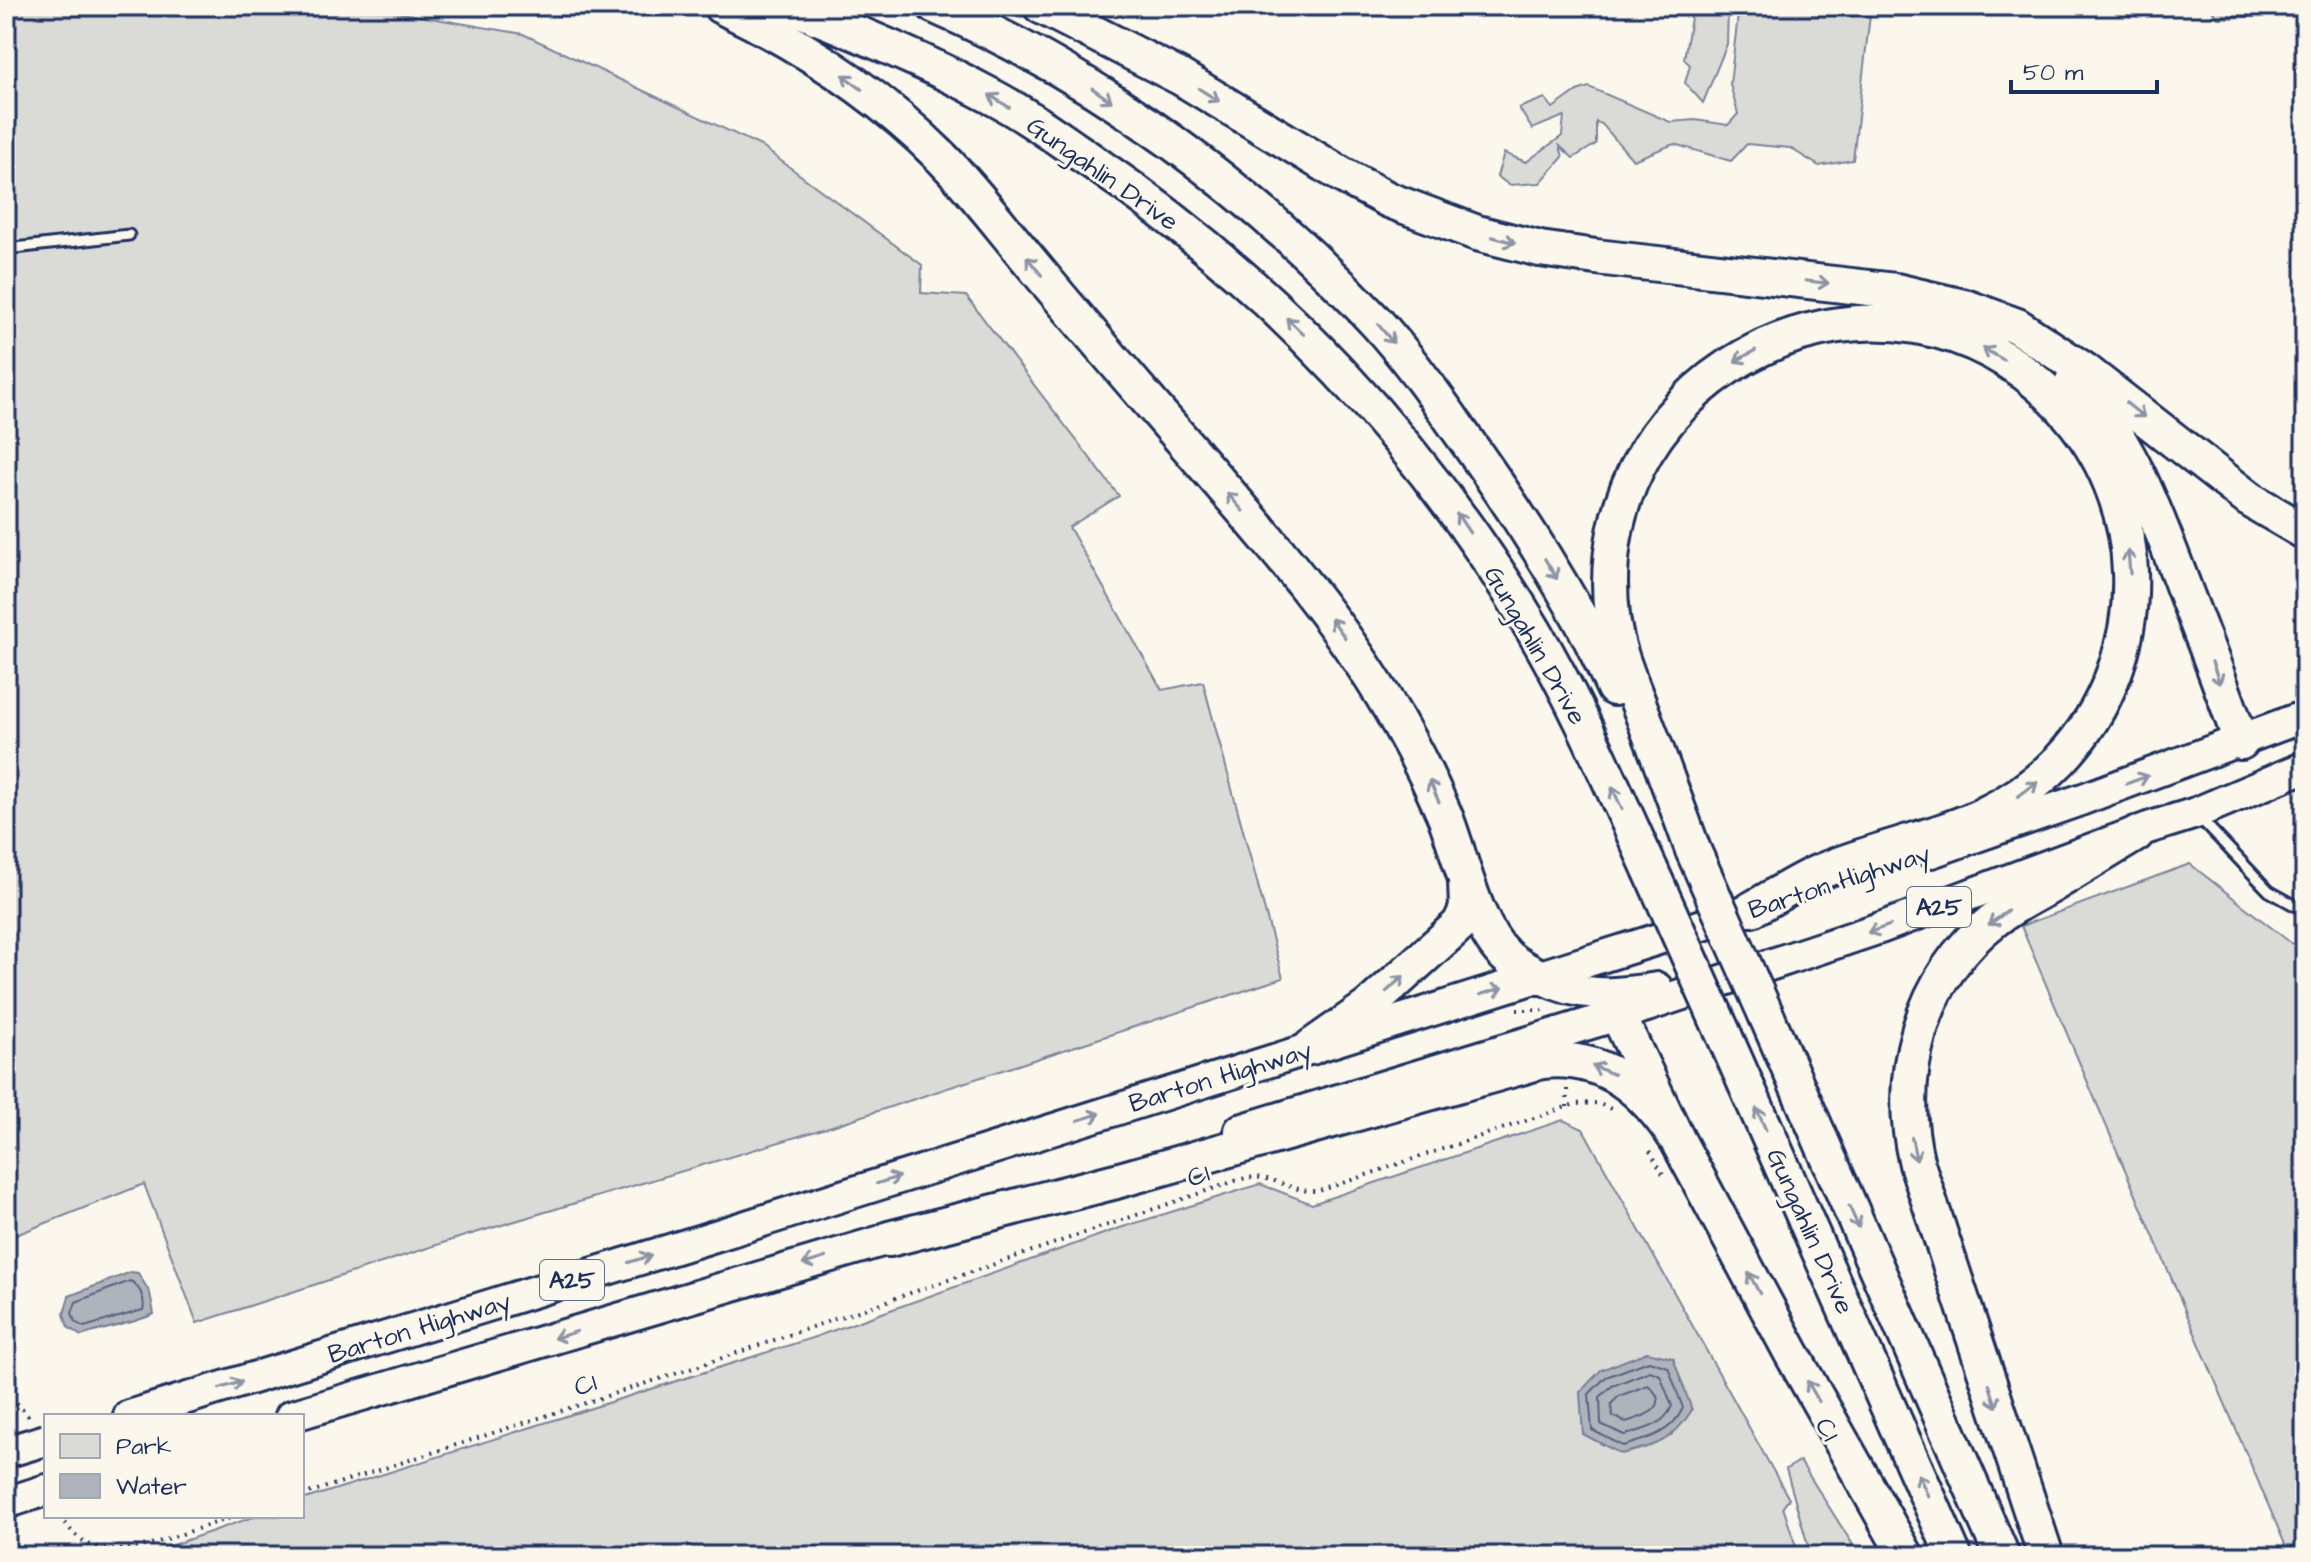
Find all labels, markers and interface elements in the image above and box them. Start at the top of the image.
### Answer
scale bar [2011,44,2157,94]
text: 50 m [2023,56,2084,90]
one-way arrow [842,74,863,91]
one-way arrow [1090,87,1112,103]
one-way arrow [1197,87,1220,103]
one-way arrow [988,93,1011,109]
street label: Gungahlin Drive [1018,108,1186,241]
one-way arrow [1490,234,1516,249]
one-way arrow [1025,256,1043,277]
one-way arrow [1803,275,1830,290]
one-way arrow [1285,317,1305,336]
one-way arrow [1377,323,1394,344]
one-way arrow [1982,345,2006,361]
one-way arrow [1733,349,1757,364]
one-way arrow [2124,401,2146,418]
one-way arrow [1227,493,1245,513]
one-way arrow [1455,513,1471,535]
one-way arrow [2121,549,2136,576]
one-way arrow [1544,557,1560,580]
street label: Gungahlin Drive [1473,559,1595,733]
one-way arrow [1330,618,1347,639]
one-way arrow [2210,660,2224,685]
one-way arrow [2124,772,2149,786]
one-way arrow [1425,779,1440,803]
one-way arrow [2016,781,2038,798]
one-way arrow [1609,787,1624,811]
street label: Barton Highway [1744,836,1935,930]
road number: A25 [1907,887,1971,927]
one-way arrow [1987,910,2009,926]
one-way arrow [1867,922,1892,937]
one-way arrow [1385,975,1405,993]
one-way arrow [1479,983,1504,997]
street label: Barton Highway [1125,1032,1317,1124]
one-way arrow [1591,1062,1616,1076]
one-way arrow [1752,1107,1767,1132]
one-way arrow [1076,1108,1101,1123]
one-way arrow [1907,1136,1922,1161]
street label: Gungahlin Drive [1756,1143,1863,1321]
street label: C1 [1182,1155,1214,1197]
one-way arrow [875,1172,900,1187]
one-way arrow [1847,1204,1862,1229]
one-way arrow [626,1251,652,1266]
one-way arrow [802,1254,828,1269]
road number: A25 [540,1260,604,1300]
one-way arrow [1746,1272,1762,1296]
street label: Barton Highway [324,1283,516,1375]
one-way arrow [553,1328,579,1343]
street label: C1 [569,1364,601,1405]
one-way arrow [217,1377,243,1392]
one-way arrow [1805,1380,1821,1403]
one-way arrow [1987,1384,2002,1409]
street label: C1 [1806,1411,1848,1448]
legend [44,1414,304,1518]
text: Park [116,1430,172,1464]
text: Water [116,1470,187,1504]
one-way arrow [1914,1473,1929,1497]

